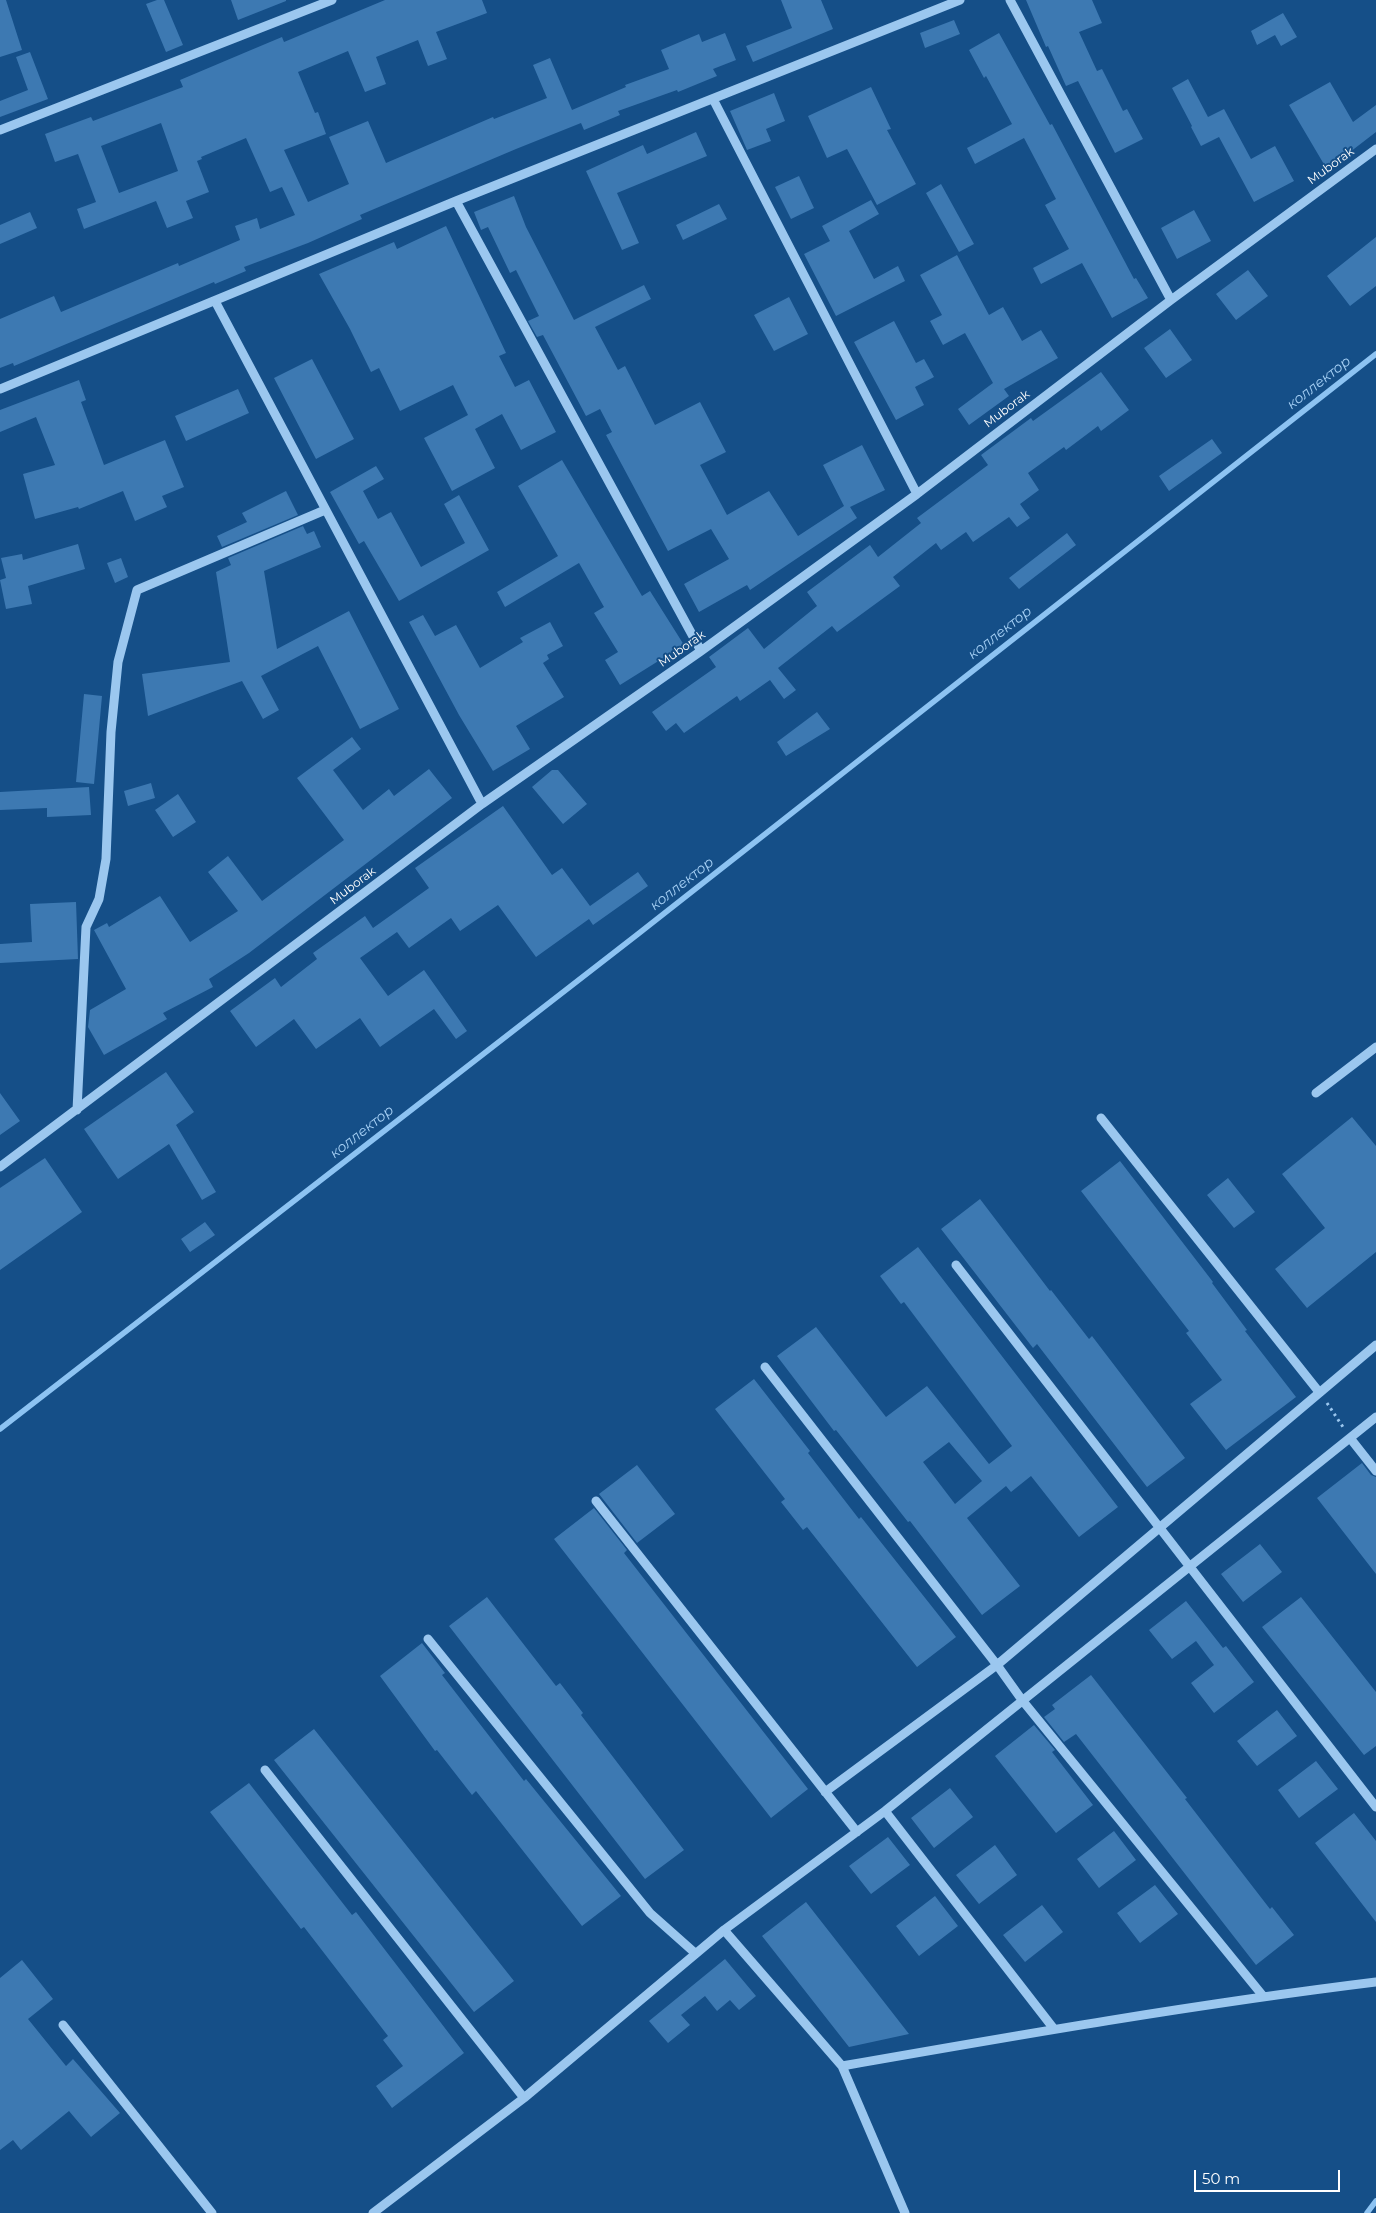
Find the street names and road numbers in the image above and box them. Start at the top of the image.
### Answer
street label: Muborak [1305,144,1357,188]
street label: Muborak [981,387,1033,431]
street label: Muborak [656,628,708,670]
street label: Muborak [327,864,379,908]

